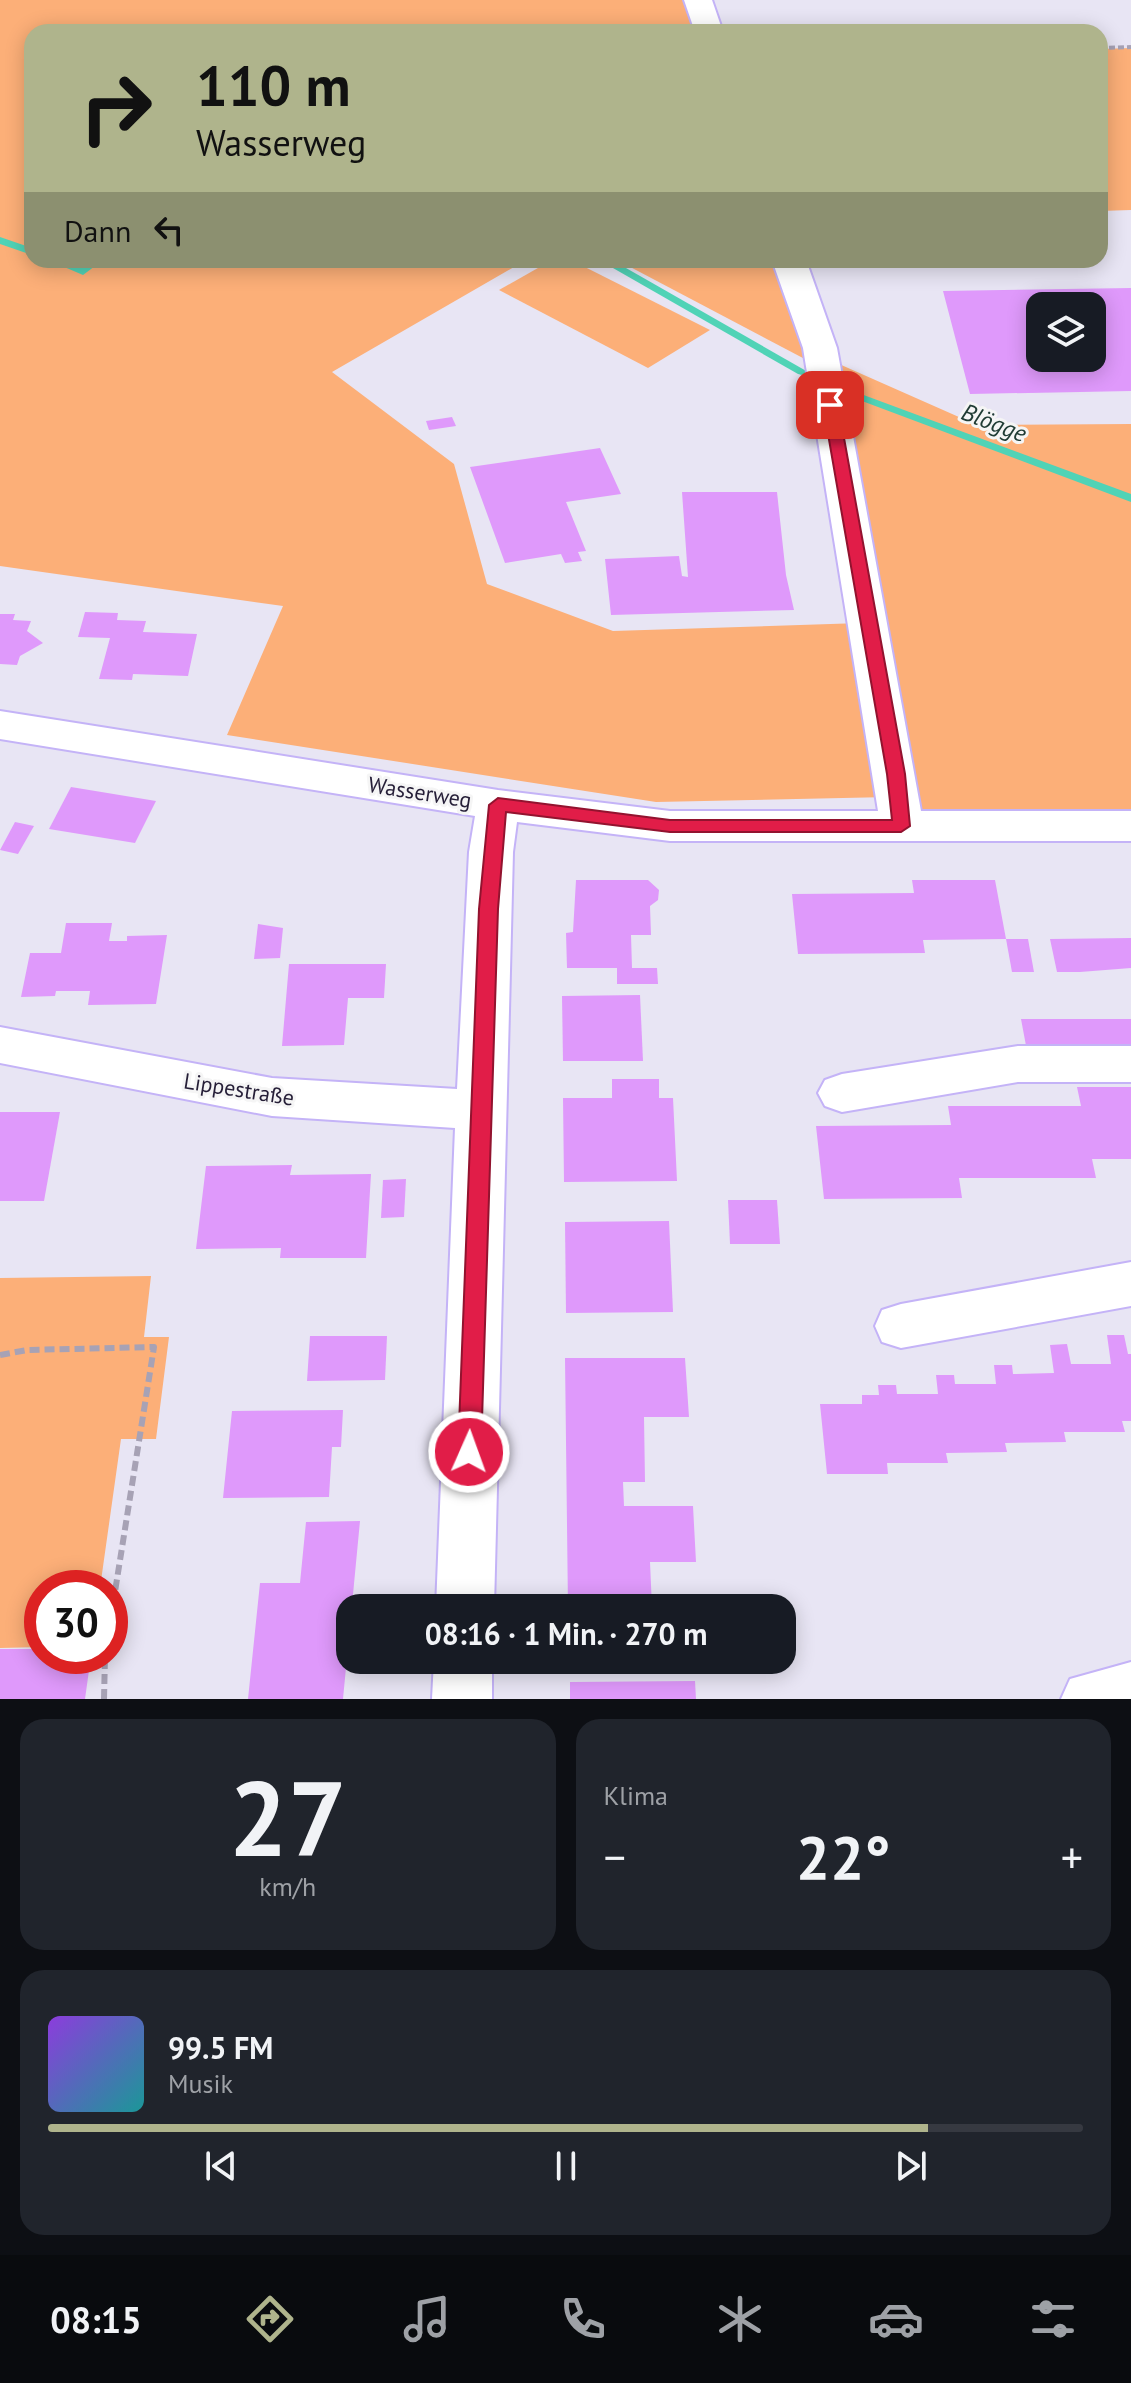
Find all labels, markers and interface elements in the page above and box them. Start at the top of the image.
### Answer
text: 110 m [196,49,351,121]
icon: right [64,56,168,160]
text: Wasserweg [196,119,366,166]
icon: left [147,208,191,252]
text: Dann [64,211,131,250]
map controls [1026,292,1106,372]
button: layers [1026,292,1106,372]
pin [796,371,864,439]
icon: arrive [808,383,852,427]
water label: Blögge [957,396,1031,449]
street label: Wasserweg [366,770,474,814]
street label: Lippestraße [182,1066,296,1112]
position arrow [427,1410,511,1494]
speed limit sign: 30 [24,1570,128,1674]
text: 08:16 · 1 Min. · 270 m [425,1614,707,1653]
text: 27 [229,1750,347,1885]
text: Klima [604,1779,668,1812]
text: 22° [796,1818,890,1896]
text: − [604,1828,626,1885]
text: + [1061,1828,1083,1885]
text: km/h [259,1870,316,1903]
text: 99.5 FM [168,2028,273,2067]
text: Musik [168,2067,233,2100]
icon: previous [199,2144,243,2188]
icon: pause [544,2144,588,2188]
icon: next [889,2144,933,2188]
icon: directions [242,2291,298,2347]
icon: music [399,2291,455,2347]
icon: phone [555,2291,611,2347]
icon: climate [712,2291,768,2347]
icon: car [868,2291,924,2347]
icon: filters [1025,2291,1081,2347]
text: 08:15 [50,2296,142,2343]

